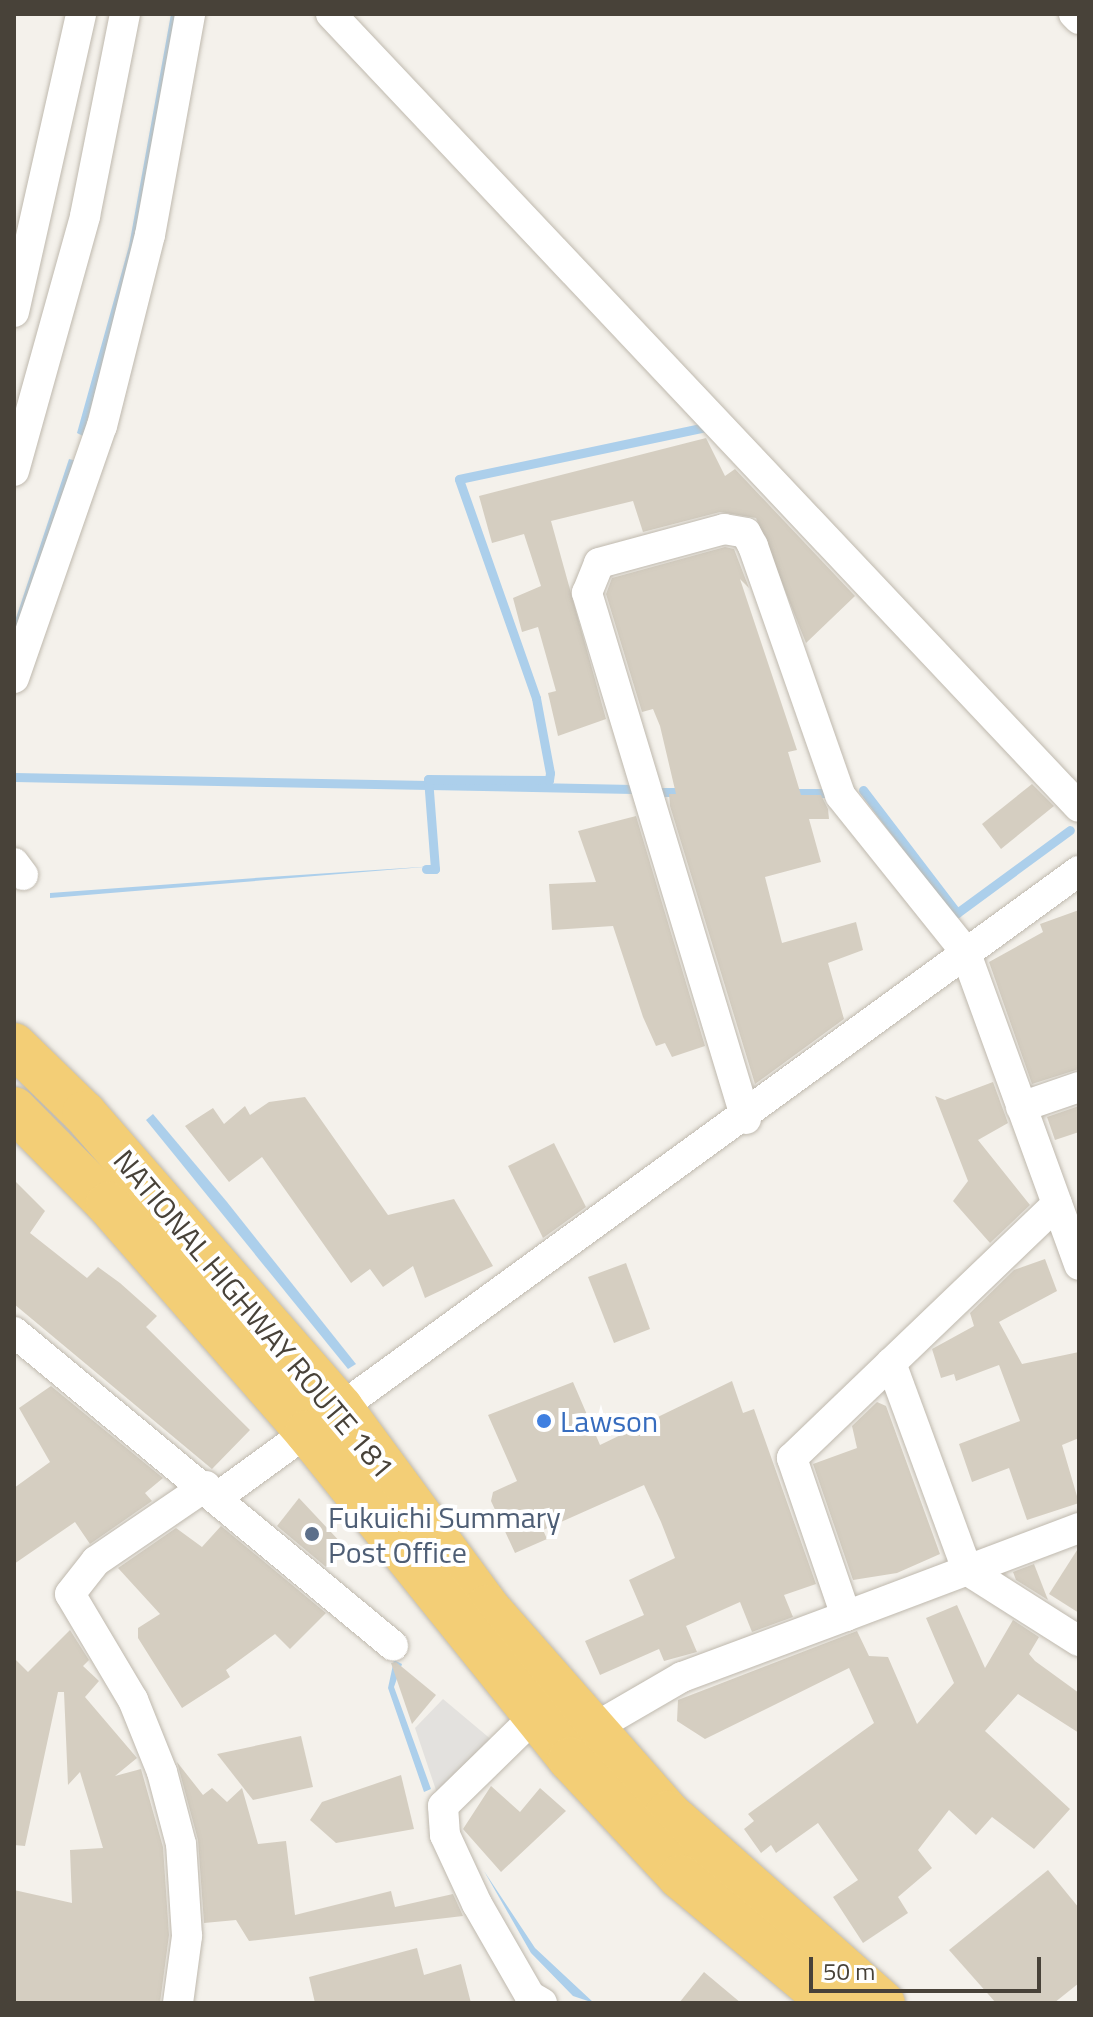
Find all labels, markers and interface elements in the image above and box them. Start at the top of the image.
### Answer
street label: NATIONAL HIGHWAY ROUTE 181 [106,1143,402,1485]
place label: Lawson [560,1403,658,1439]
marker: Lawson [535,1412,553,1430]
place label: Fukuichi Summary Post Office [328,1499,561,1570]
marker: Fukuichi Summary Post Office [303,1525,321,1543]
scale bar [813,1941,1045,1991]
text: 50 m [823,1953,875,1989]

